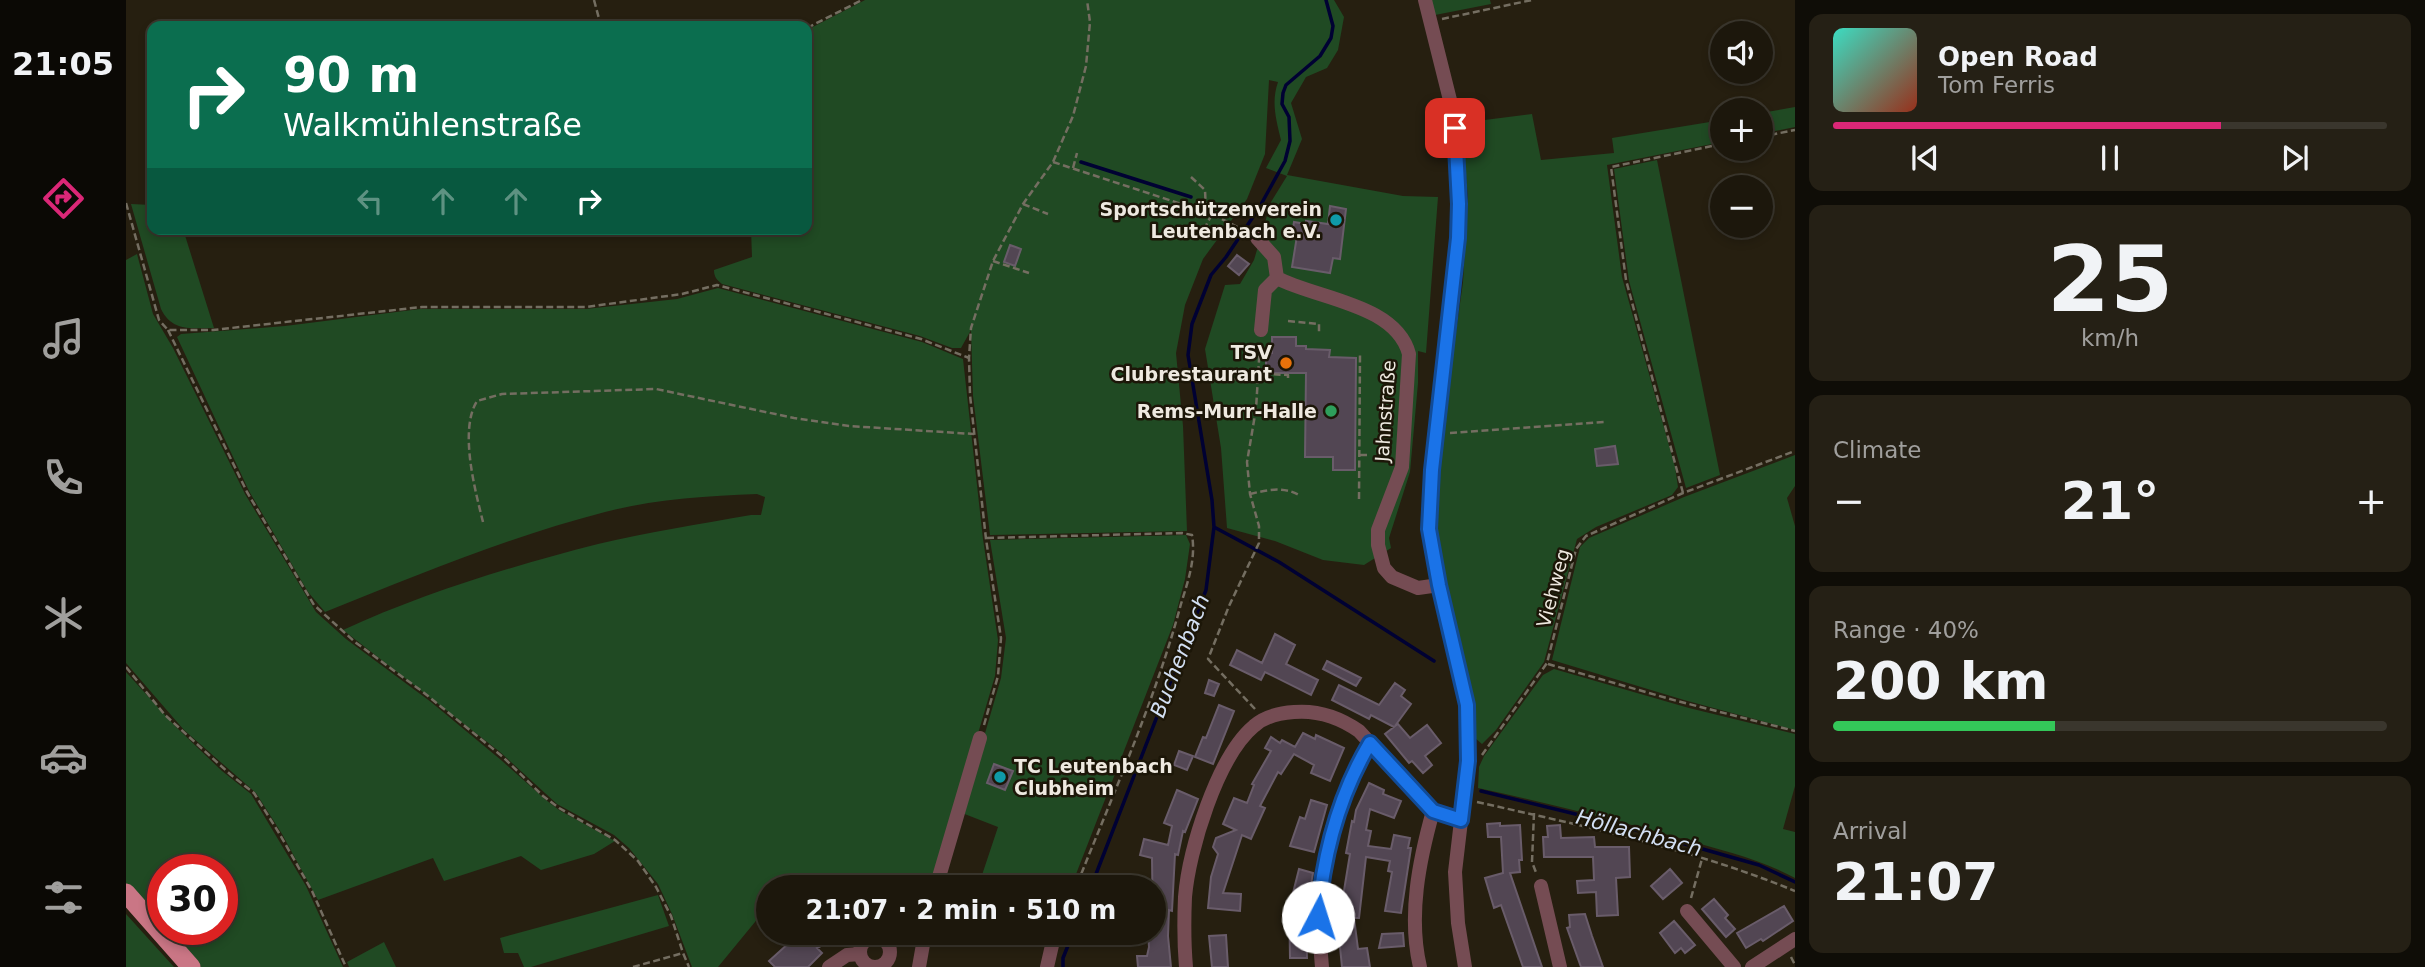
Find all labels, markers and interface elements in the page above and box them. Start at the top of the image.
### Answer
map controls [1710,21,1773,238]
button: sound [1710,21,1773,84]
text: Open Road [1938,42,2098,72]
text: 21:05 [12,45,114,83]
text: 90 m [283,47,419,104]
icon: right [168,49,259,140]
text: Tom Ferris [1938,72,2055,98]
pin [1425,98,1485,158]
button: + [1710,98,1773,161]
text: Walkmühlenstraße [283,106,582,144]
icon: arrive [1436,109,1474,147]
icon: previous [1906,139,1944,177]
icon: pause [2091,139,2129,177]
icon: next [2276,139,2314,177]
icon: directions [39,174,88,223]
button: − [1710,175,1773,238]
icon: left [351,182,389,220]
icon: ahead [424,182,462,220]
icon: ahead [497,182,535,220]
icon: right [570,182,608,220]
place label: Sportschützenverein Leutenbach e.V. [1099,198,1322,242]
marker: Sportschützenverein Leutenbach e.V. [1328,212,1344,228]
text: 25 [2047,227,2173,332]
icon: music [39,314,88,363]
text: km/h [2081,325,2139,351]
place label: TSV Clubrestaurant [1111,341,1272,385]
marker: TSV Clubrestaurant [1278,355,1294,371]
street label: Jahnstraße [1370,359,1400,464]
place label: Rems-Murr-Halle [1137,400,1317,422]
marker: Rems-Murr-Halle [1323,403,1339,419]
text: Climate [1833,437,1922,463]
icon: phone [39,453,88,502]
text: 21° [2061,471,2159,531]
text: − [1833,479,1865,523]
text: + [2355,479,2387,523]
street label: Viehweg [1532,546,1574,630]
water label: Buchenbach [1146,591,1214,721]
icon: climate [39,593,88,642]
text: Range · 40% [1833,617,1979,643]
text: 200 km [1833,651,2048,711]
icon: car [39,733,88,782]
place label: TC Leutenbach Clubheim [1014,755,1173,799]
marker: TC Leutenbach Clubheim [992,769,1008,785]
water label: Höllachbach [1574,805,1704,861]
text: Arrival [1833,818,1908,844]
text: 21:07 [1833,852,1999,912]
speed limit sign: 30 [147,854,238,945]
icon: filters [39,873,88,922]
position arrow [1281,880,1355,954]
text: 21:07 · 2 min · 510 m [806,895,1116,925]

